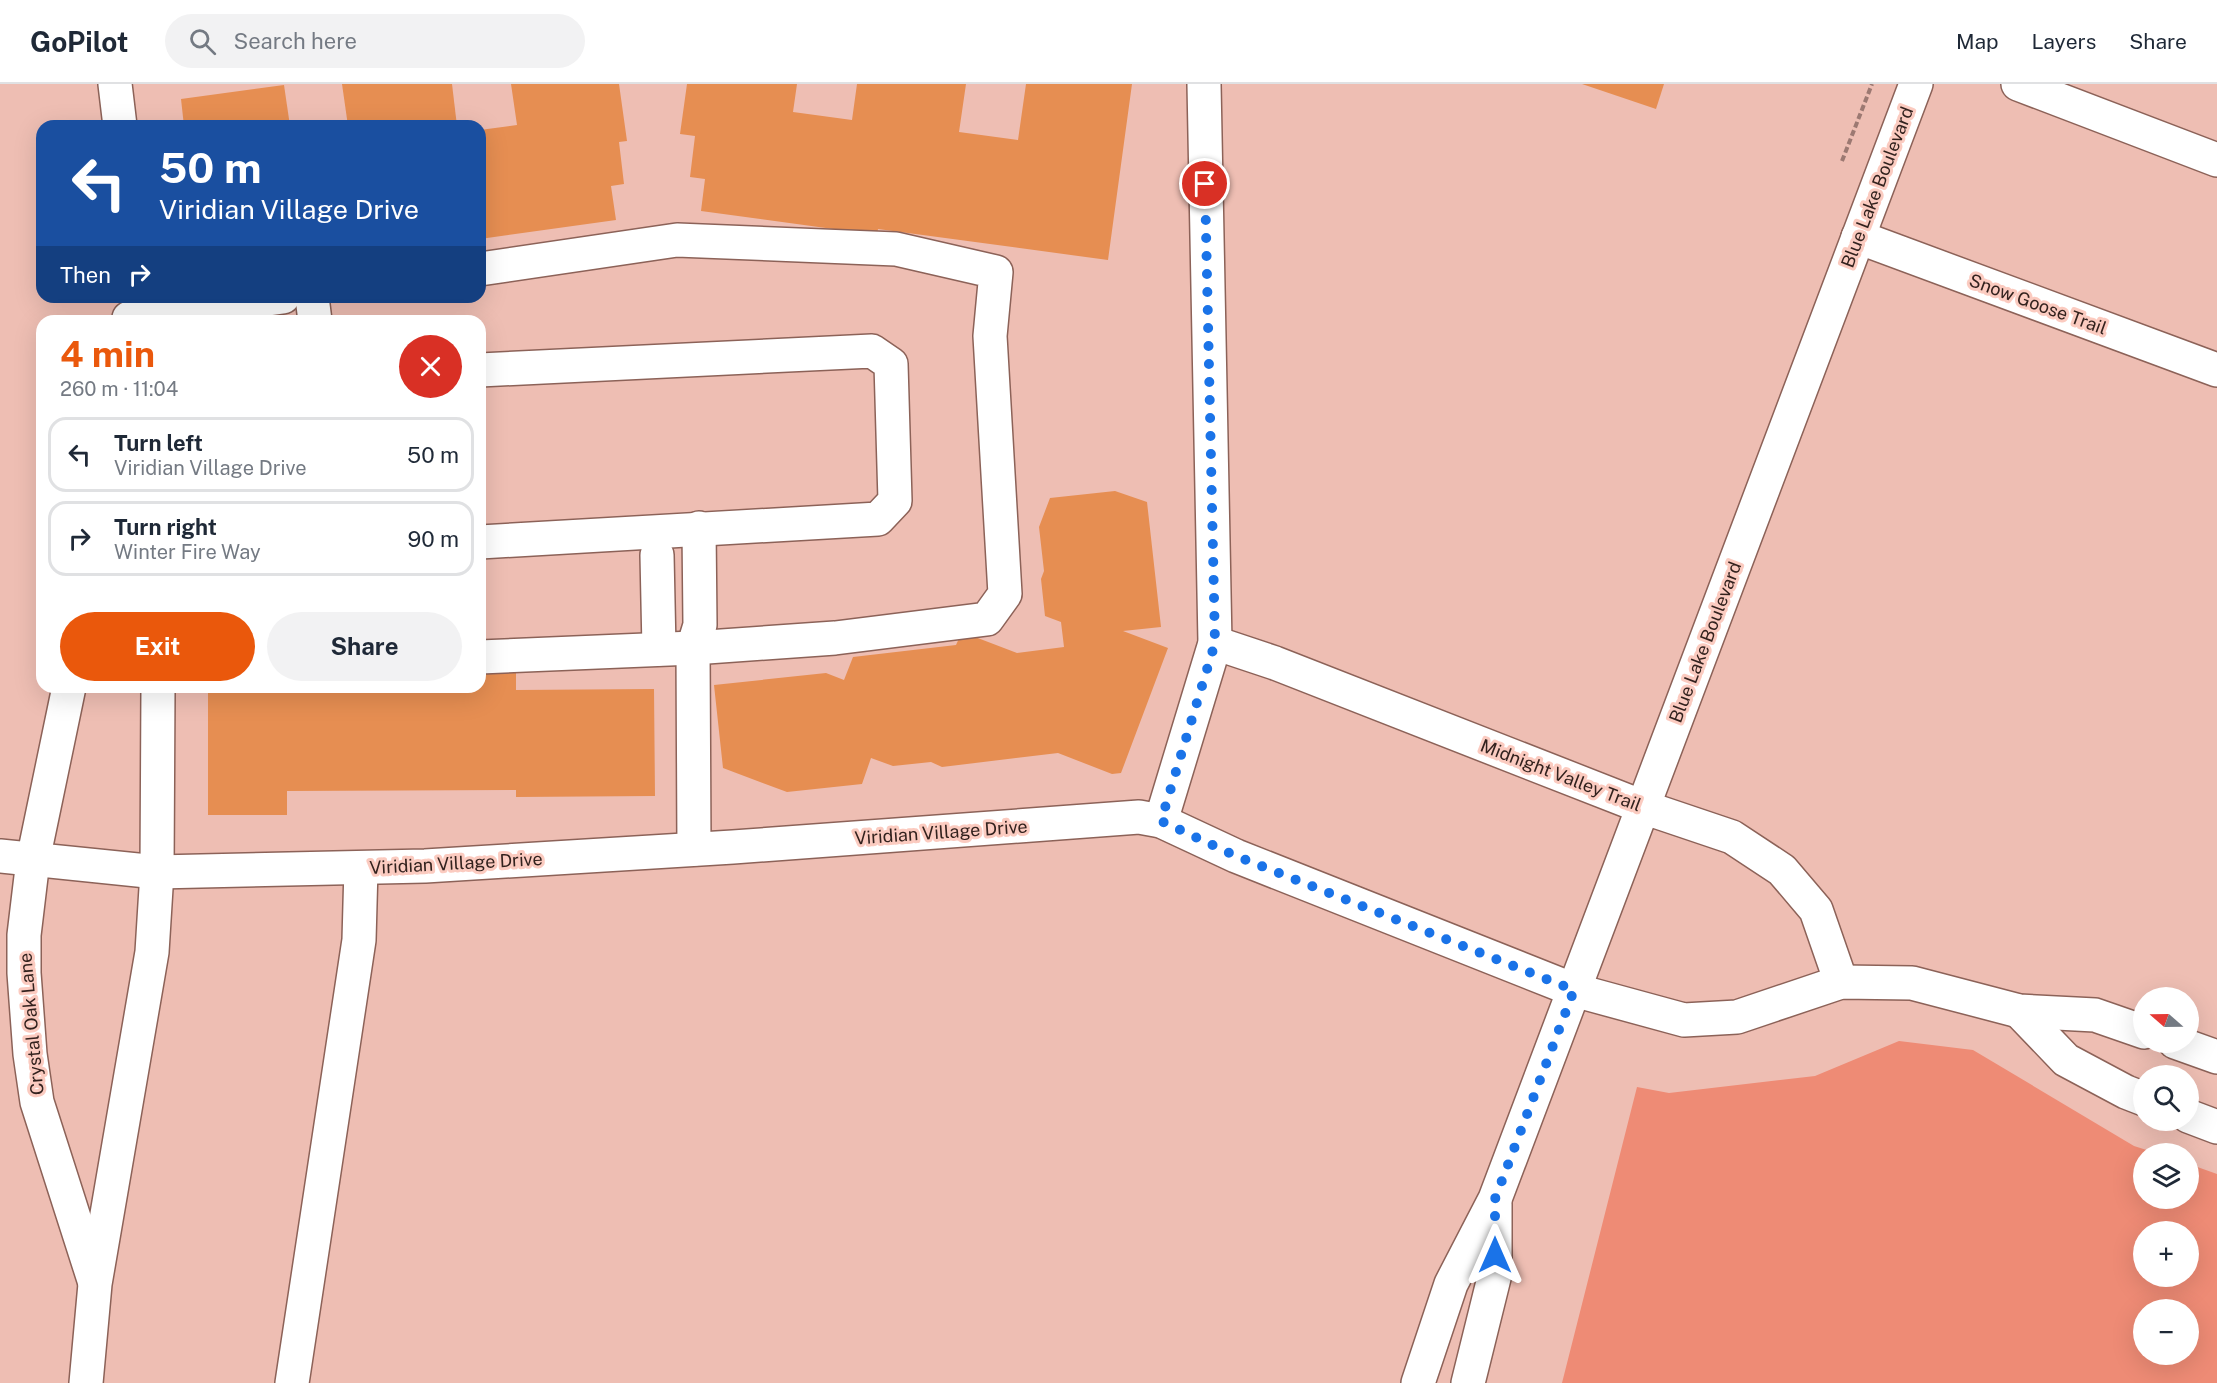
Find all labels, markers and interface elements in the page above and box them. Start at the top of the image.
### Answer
search box [165,14,585,68]
text: GoPilot [30,25,129,58]
icon: search [186,25,219,58]
text: Search here [234,28,357,54]
text: Map [1956,29,1999,54]
text: Layers [2032,29,2096,54]
text: Share [2129,29,2187,54]
street label: Blue Lake Boulevard [1837,104,1917,270]
text: 50 m [159,143,262,192]
icon: left [60,144,138,222]
pin [1179,158,1230,209]
icon: arrive [1188,167,1221,200]
text: Viridian Village Drive [159,193,419,225]
icon: right [123,258,156,291]
text: Then [60,262,111,288]
street label: Snow Goose Trail [1966,269,2110,339]
text: 4 min [60,333,155,375]
button: close [399,335,462,398]
text: 260 m · 11:04 [60,377,178,401]
text: Turn left [114,430,203,456]
icon: left [63,438,96,471]
text: 50 m [407,442,459,468]
text: Viridian Village Drive [114,456,307,480]
text: Turn right [114,514,217,540]
icon: right [63,522,96,555]
text: 90 m [408,526,459,552]
text: Winter Fire Way [114,540,261,564]
street label: Blue Lake Boulevard [1665,559,1745,725]
button: Exit [60,612,255,681]
button: Share [267,612,462,681]
street label: Midnight Valley Trail [1478,735,1644,815]
street label: Viridian Village Drive [854,815,1028,849]
street label: Viridian Village Drive [369,848,543,878]
street label: Crystal Oak Lane [14,952,48,1096]
north arrow [2133,987,2199,1053]
map controls [2133,987,2199,1365]
button: search [2133,1065,2199,1131]
button: layers [2133,1143,2199,1209]
button: + [2133,1221,2199,1287]
position arrow [1463,1223,1527,1287]
button: − [2133,1299,2199,1365]

